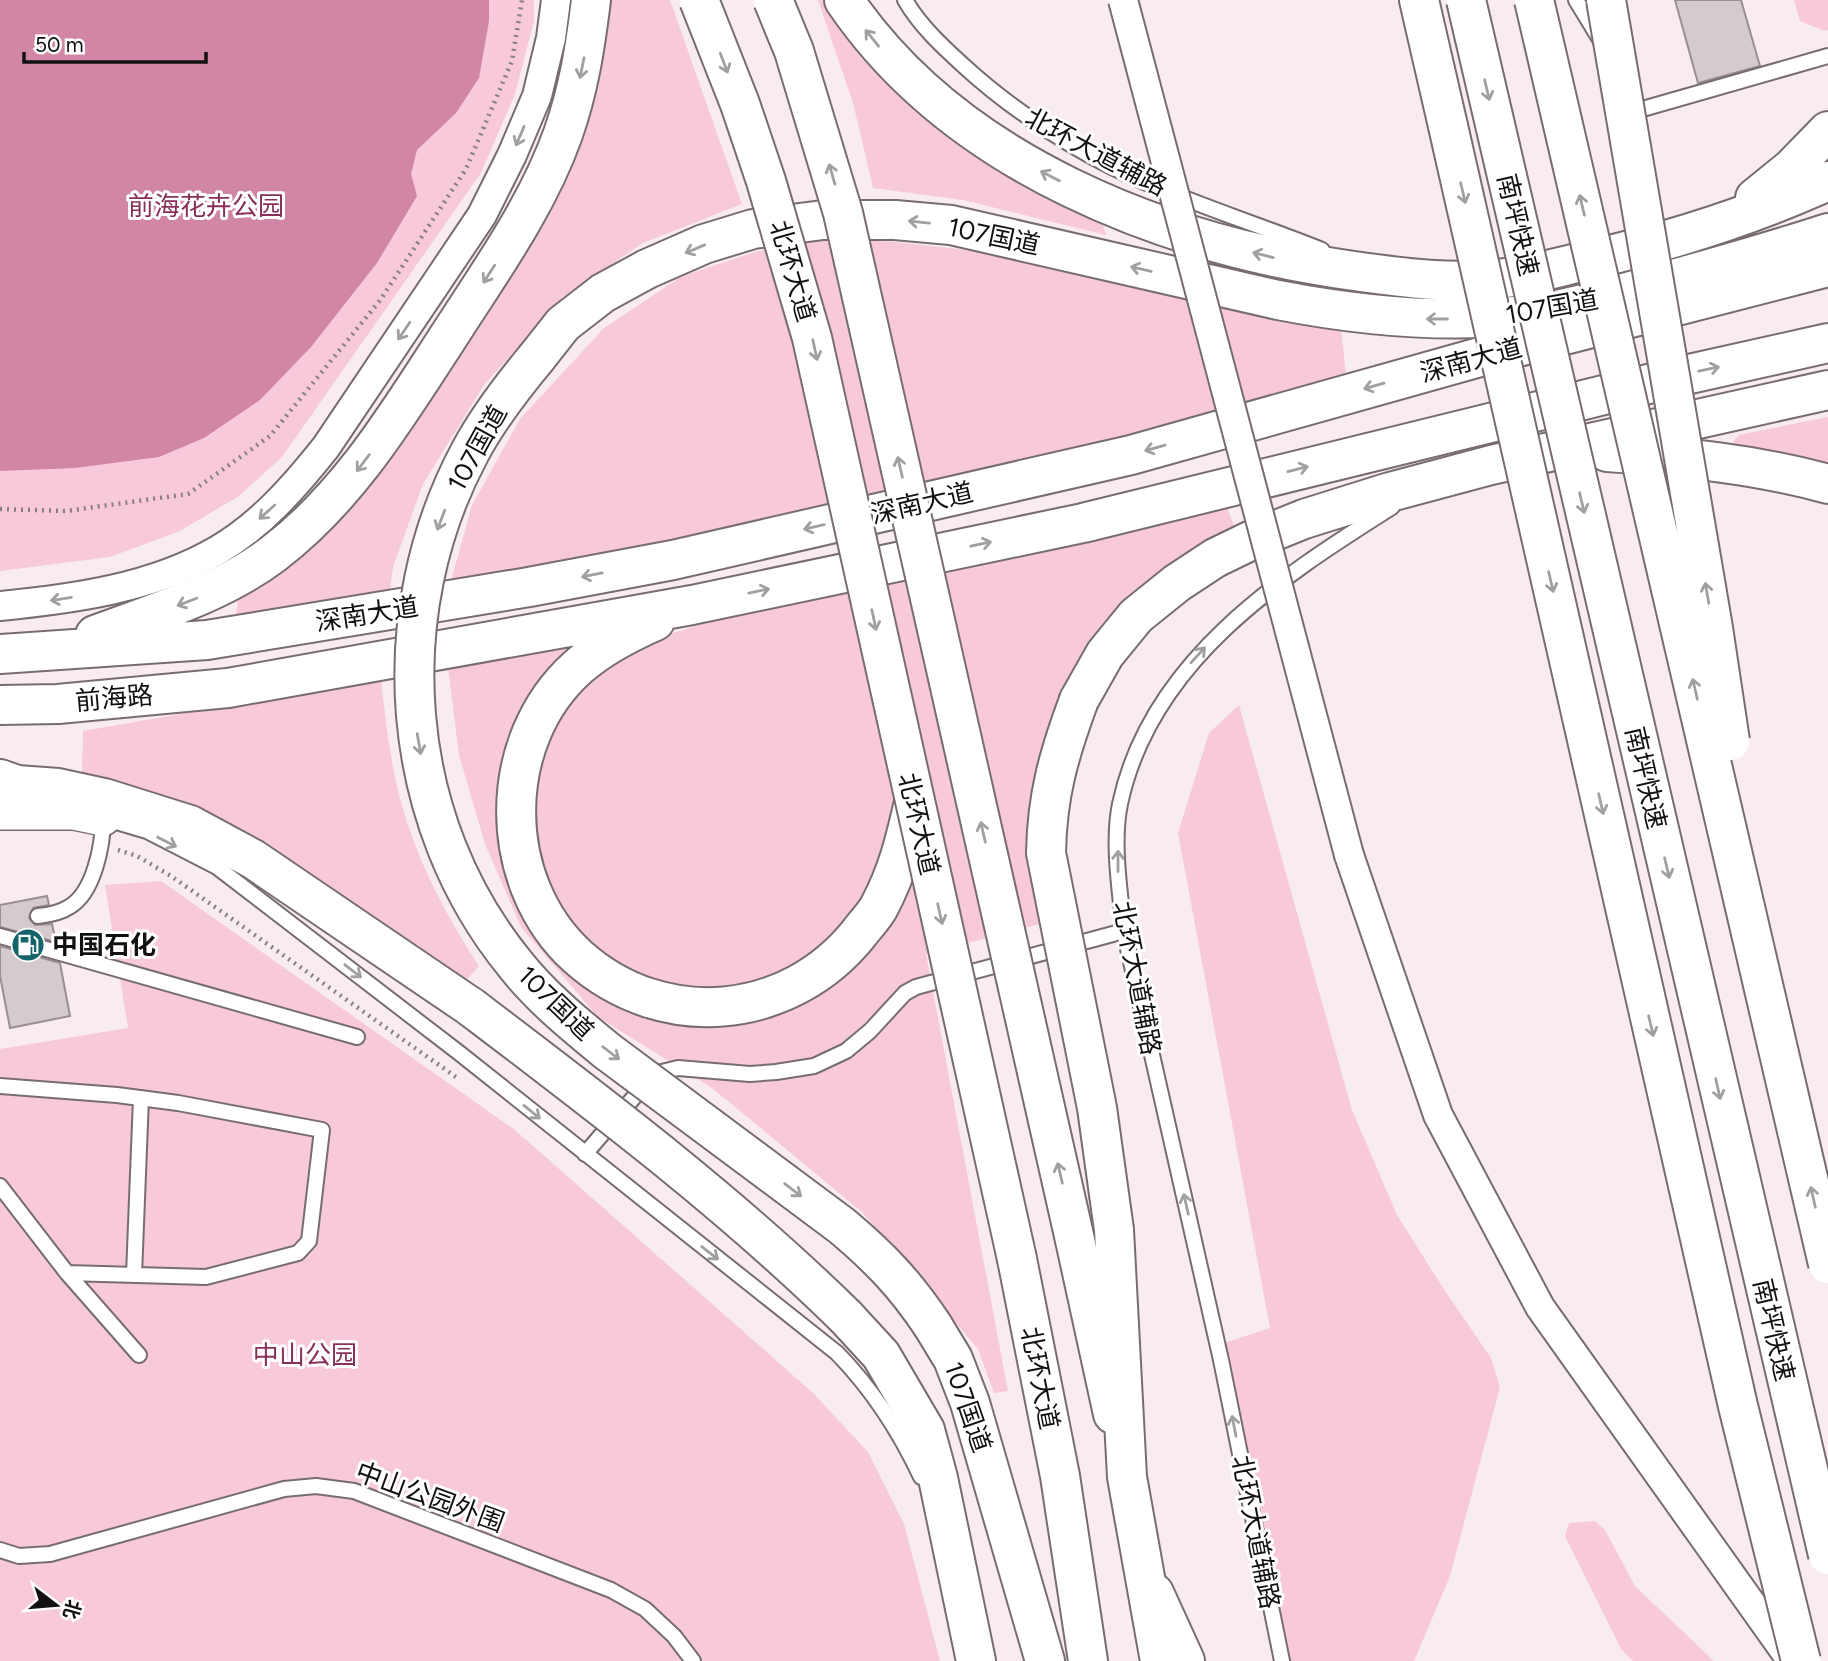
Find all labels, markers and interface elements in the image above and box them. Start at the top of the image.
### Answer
scale bar [24,21,206,65]
one-way arrow [864,29,880,47]
text: 50 m [35,32,84,57]
one-way arrow [719,52,732,74]
one-way arrow [575,56,588,79]
one-way arrow [1480,78,1494,101]
street label: 北环大道辅路 [1020,101,1172,203]
one-way arrow [513,125,526,147]
one-way arrow [824,163,837,185]
one-way arrow [1041,168,1061,182]
street label: 南坪快速 [1491,171,1545,279]
one-way arrow [1457,181,1470,204]
park label: 前海花卉公园 [128,190,284,222]
one-way arrow [1575,194,1588,217]
street label: 107国道 [945,211,1043,261]
one-way arrow [908,215,930,228]
street label: 北环大道 [763,217,823,325]
one-way arrow [685,243,706,256]
one-way arrow [1252,248,1275,261]
one-way arrow [1130,262,1153,275]
one-way arrow [482,263,496,283]
street label: 107国道 [1503,283,1601,331]
one-way arrow [1426,312,1449,326]
one-way arrow [396,321,411,340]
street label: 深南大道 [1417,331,1525,389]
one-way arrow [808,338,822,361]
one-way arrow [1697,362,1720,376]
one-way arrow [1363,381,1385,394]
street label: 107国道 [440,399,514,497]
one-way arrow [1144,442,1167,455]
one-way arrow [355,453,370,472]
one-way arrow [893,456,906,479]
one-way arrow [1286,462,1309,475]
street label: 深南大道 [868,476,976,530]
one-way arrow [1576,491,1589,514]
one-way arrow [259,504,277,520]
one-way arrow [433,509,446,531]
one-way arrow [803,521,826,535]
one-way arrow [969,537,992,551]
one-way arrow [581,569,603,583]
one-way arrow [1545,570,1558,593]
one-way arrow [1700,582,1713,604]
one-way arrow [747,583,770,597]
street label: 深南大道 [313,590,421,638]
one-way arrow [50,593,73,606]
one-way arrow [176,596,198,609]
one-way arrow [868,608,882,631]
one-way arrow [1190,647,1207,664]
one-way arrow [1687,678,1701,701]
street label: 前海路 [74,679,154,717]
street label: 南坪快速 [1619,724,1673,832]
one-way arrow [413,732,426,755]
street label: 北环大道 [892,770,946,878]
one-way arrow [1595,792,1609,815]
one-way arrow [975,821,989,844]
one-way arrow [156,835,177,849]
one-way arrow [1111,850,1125,873]
one-way arrow [1660,856,1674,879]
street label: 北环大道辅路 [1106,898,1168,1058]
one-way arrow [933,902,947,925]
fuel station icon: 中国石化 [9,926,47,964]
place label: 中国石化 [52,929,156,961]
street label: 107国道 [511,959,601,1047]
one-way arrow [343,964,362,979]
one-way arrow [1645,1014,1659,1037]
one-way arrow [601,1046,620,1061]
one-way arrow [1712,1077,1725,1100]
one-way arrow [523,1104,541,1119]
one-way arrow [1052,1162,1066,1185]
one-way arrow [783,1182,802,1197]
one-way arrow [1805,1186,1819,1209]
one-way arrow [1178,1193,1192,1216]
one-way arrow [701,1246,719,1261]
street label: 南坪快速 [1747,1276,1801,1384]
street label: 北环大道 [1014,1324,1066,1432]
park label: 中山公园 [253,1339,357,1371]
street label: 107国道 [938,1358,998,1456]
one-way arrow [1227,1415,1241,1438]
street label: 北环大道辅路 [1225,1452,1287,1612]
street label: 中山公园外围 [351,1455,509,1539]
north arrow [21,1570,91,1640]
text: 北 [58,1597,86,1622]

